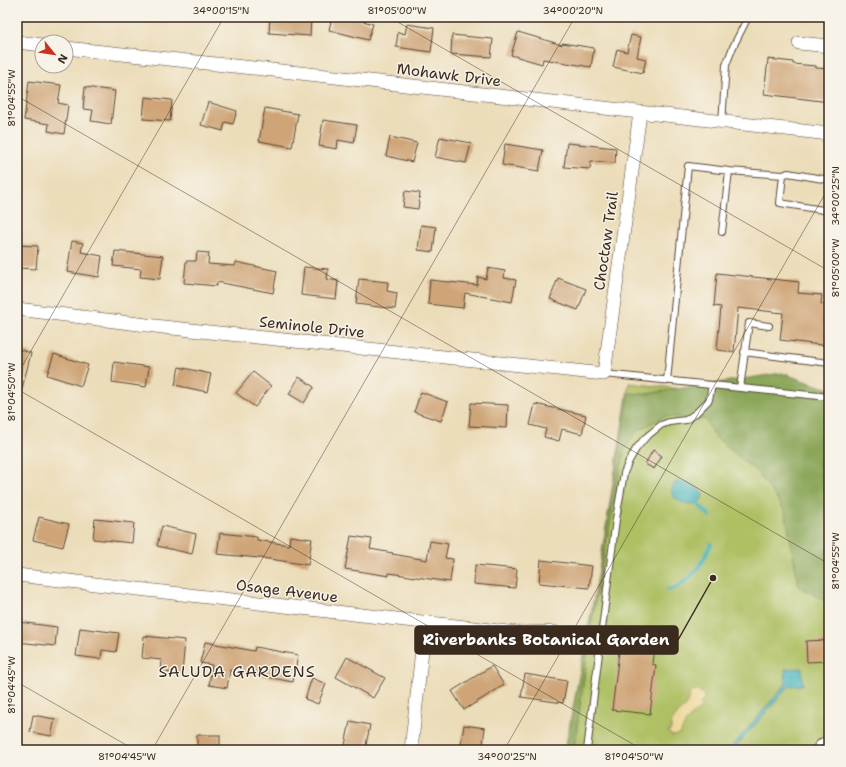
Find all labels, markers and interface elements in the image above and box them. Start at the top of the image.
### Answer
text: 34°00'15"N [192,4,250,17]
text: 81°05'00"W [368,4,427,17]
text: 34°00'20"N [543,4,603,17]
north arrow [34,34,74,74]
text: N [53,51,71,67]
street label: Mohawk Drive [396,59,502,91]
text: 81°04'55"W [5,69,18,127]
text: 34°00'25"N [829,166,842,226]
street label: Choctaw Trail [589,190,623,292]
text: 81°05'00"W [829,238,842,297]
street label: Seminole Drive [258,312,366,342]
text: 81°04'50"W [5,362,18,421]
text: 81°04'55"W [829,532,842,590]
street label: Osage Avenue [235,575,339,607]
callout: Riverbanks Botanical Garden [415,626,678,654]
text: Riverbanks Botanical Garden [422,629,670,650]
text: 81°04'45"W [5,656,18,714]
district label: SALUDA GARDENS [158,661,316,682]
text: 81°04'45"W [98,750,156,763]
text: 34°00'25"N [477,750,537,763]
text: 81°04'50"W [605,750,664,763]

